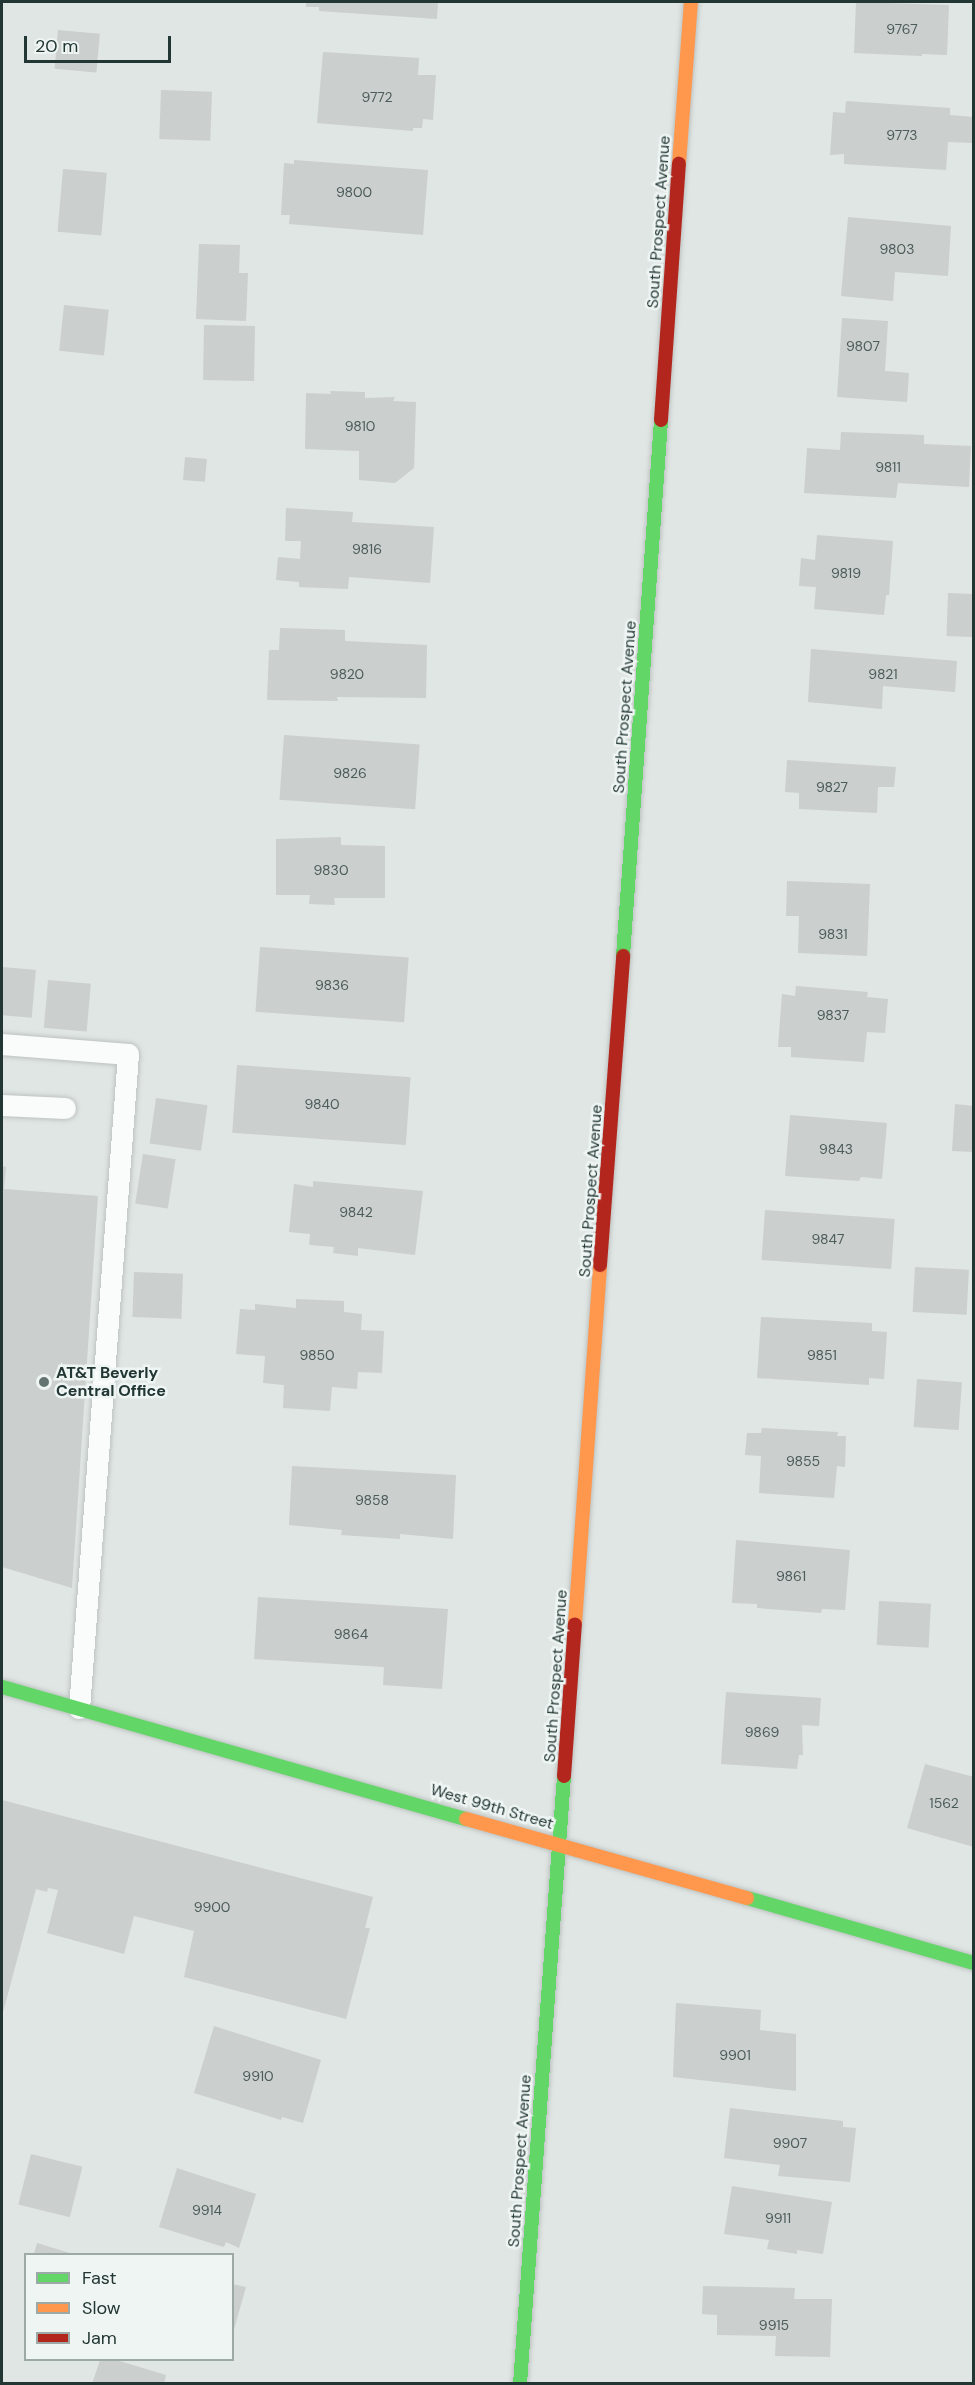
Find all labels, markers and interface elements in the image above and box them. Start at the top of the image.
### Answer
house number: 9767 [886,21,918,37]
scale bar [27,24,174,62]
text: 20 m [35,34,78,58]
house number: 9772 [361,89,393,105]
house number: 9773 [886,127,918,143]
street label: South Prospect Avenue [643,135,675,309]
house number: 9800 [336,184,372,200]
house number: 9803 [880,241,914,257]
house number: 9807 [846,338,880,354]
house number: 9810 [345,418,375,434]
house number: 9811 [875,459,901,475]
house number: 9816 [352,541,382,557]
house number: 9819 [831,565,861,581]
street label: South Prospect Avenue [609,620,641,794]
house number: 9820 [330,666,364,682]
house number: 9821 [868,666,898,682]
house number: 9826 [333,765,367,781]
house number: 9827 [816,779,848,795]
house number: 9830 [314,862,348,878]
house number: 9831 [818,926,848,942]
house number: 9836 [315,977,349,993]
house number: 9837 [817,1007,849,1023]
house number: 9840 [304,1096,340,1112]
street label: South Prospect Avenue [575,1104,607,1278]
house number: 9843 [819,1141,853,1157]
house number: 9842 [339,1204,373,1220]
house number: 9847 [811,1231,845,1247]
house number: 9850 [299,1347,335,1363]
house number: 9851 [807,1347,837,1363]
place label: AT&T Beverly Central Office [56,1363,166,1401]
marker: AT&T Beverly Central Office [37,1375,51,1389]
house number: 9855 [786,1453,820,1469]
house number: 9858 [355,1492,389,1508]
house number: 9861 [776,1568,806,1584]
street label: South Prospect Avenue [540,1589,572,1763]
house number: 9864 [334,1626,368,1642]
house number: 9869 [745,1724,779,1740]
street label: West 99th Street [428,1780,556,1834]
house number: 1562 [929,1795,959,1811]
house number: 9900 [194,1899,230,1915]
house number: 9901 [719,2047,751,2063]
house number: 9910 [242,2068,274,2084]
street label: South Prospect Avenue [504,2074,536,2248]
house number: 9907 [773,2135,807,2151]
house number: 9914 [192,2202,222,2218]
house number: 9911 [765,2210,791,2226]
legend [24,2253,234,2361]
text: Fast [82,2266,117,2290]
text: Slow [82,2296,121,2320]
house number: 9915 [759,2317,789,2333]
text: Jam [82,2326,117,2350]

